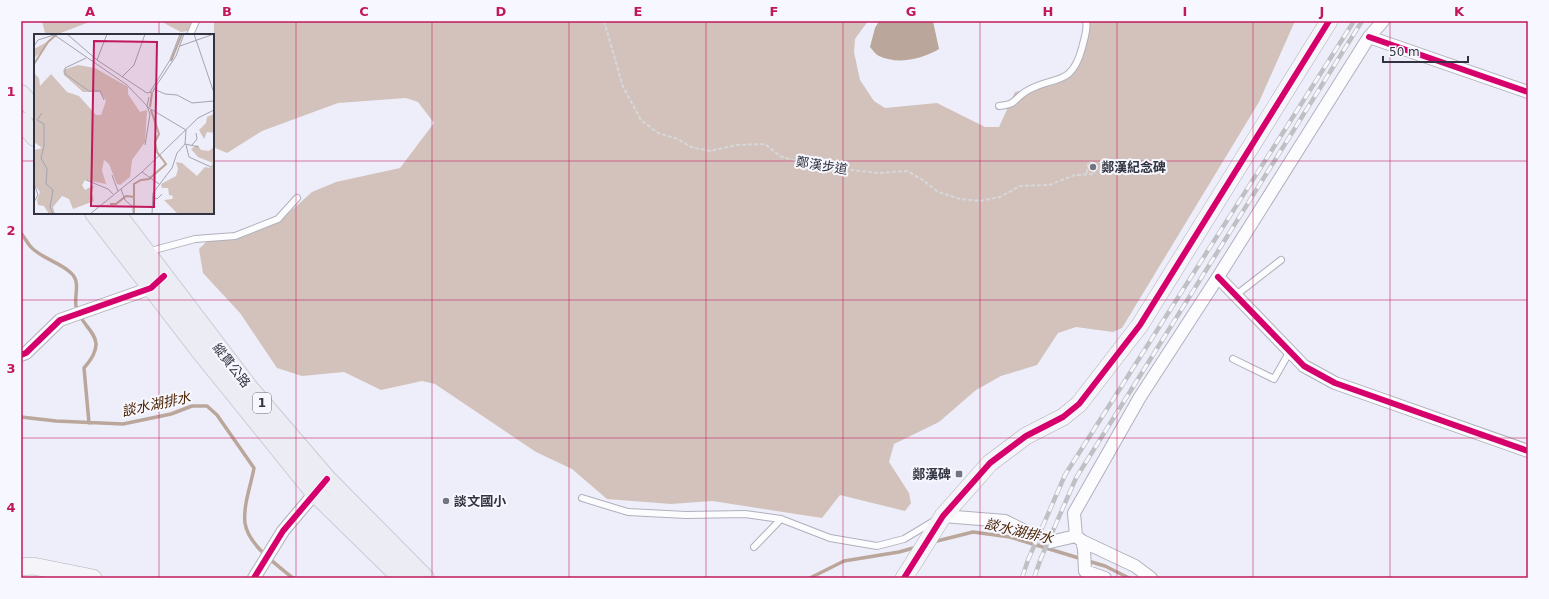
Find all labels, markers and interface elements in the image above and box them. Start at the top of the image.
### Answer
text: A [85,4,95,19]
text: B [222,4,232,19]
text: C [359,4,369,19]
text: D [496,4,507,19]
text: E [634,4,642,19]
text: F [770,4,778,19]
text: G [906,4,916,19]
text: H [1043,4,1053,19]
text: I [1183,4,1187,19]
text: J [1319,4,1324,19]
text: K [1454,4,1465,19]
inset map [34,34,214,214]
scale bar [1383,38,1468,64]
text: 50 m [1389,45,1420,59]
text: 1 [6,84,16,99]
street label: 鄭漢步道 [795,154,849,177]
place label: 鄭漢紀念碑 [1101,160,1166,175]
marker: 鄭漢紀念碑 [1088,162,1098,172]
text: 2 [6,223,16,238]
street label: 縱貫公路 [210,340,254,390]
text: 3 [6,361,16,376]
water label: 談水湖排水 [120,389,193,419]
road number: 1 [253,393,271,413]
place label: 鄭漢碑 [912,467,951,482]
marker: 鄭漢碑 [954,469,964,479]
place label: 談文國小 [454,494,507,509]
marker: 談文國小 [441,496,451,506]
text: 4 [6,500,16,515]
water label: 談水湖排水 [983,515,1056,547]

